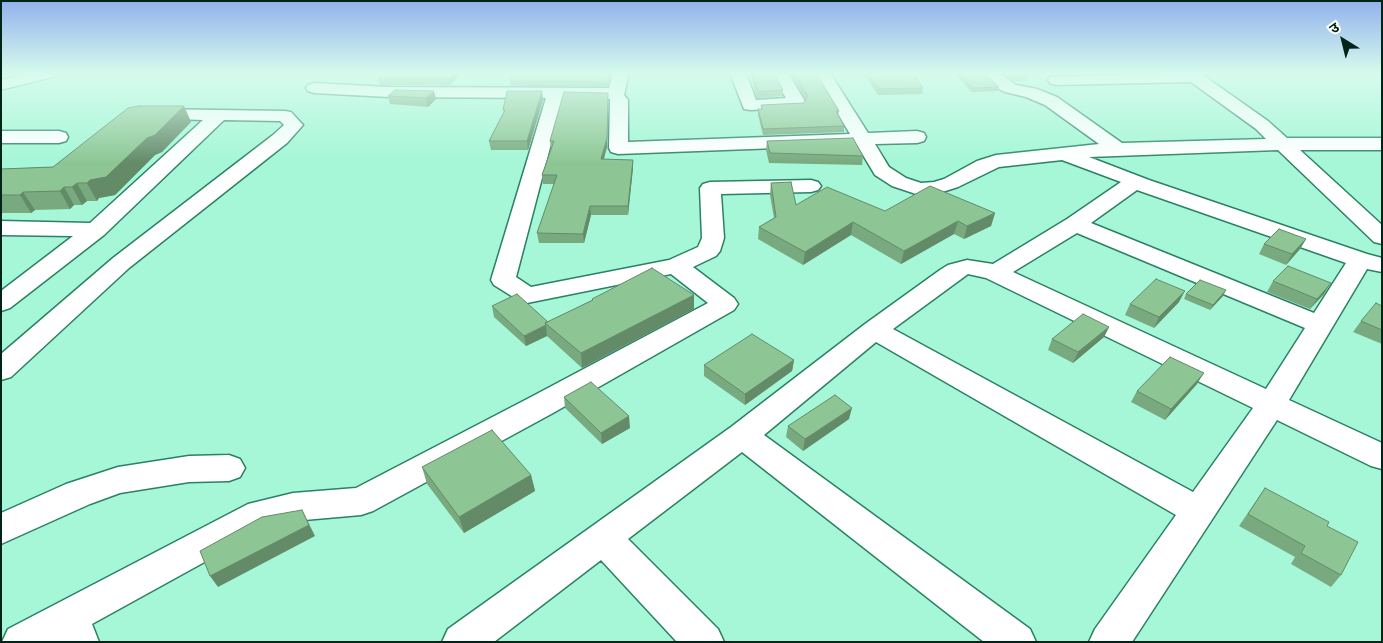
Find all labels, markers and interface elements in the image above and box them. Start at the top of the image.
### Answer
north arrow [1318,15,1368,65]
text: उ [1326,19,1342,37]

